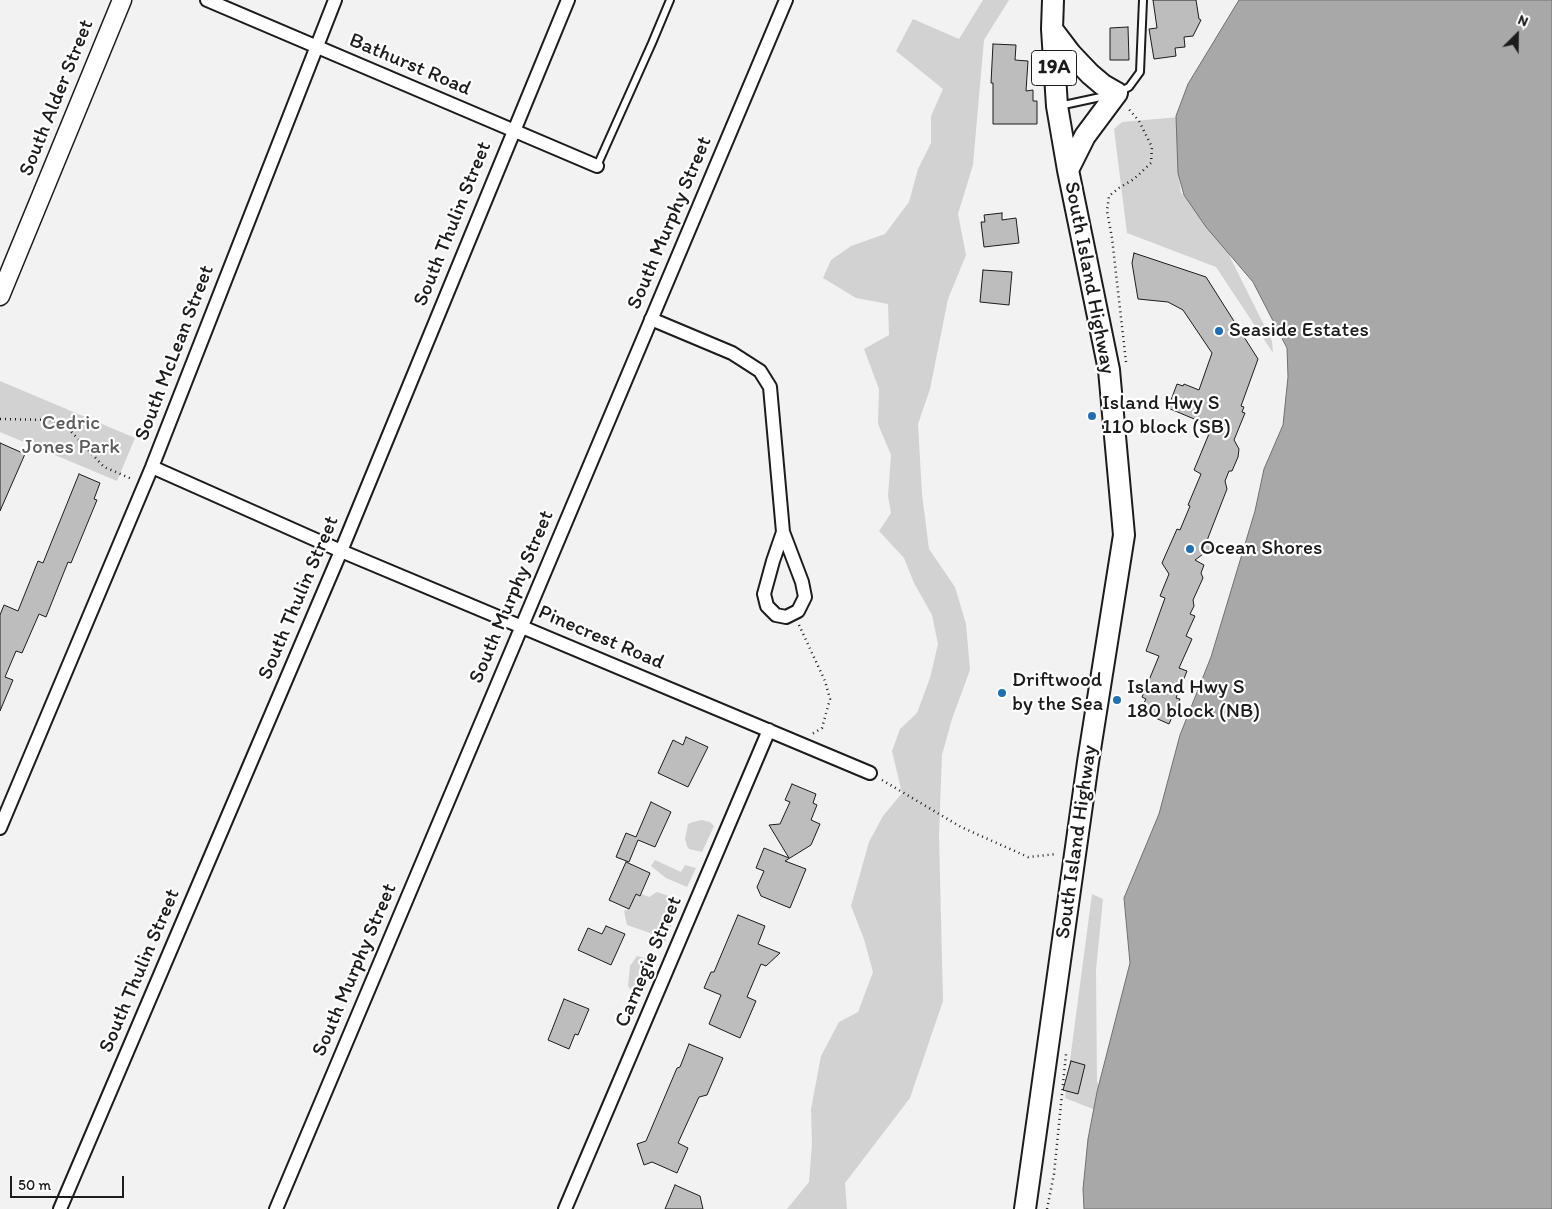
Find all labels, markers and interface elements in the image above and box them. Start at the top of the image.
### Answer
north arrow [1492,10,1542,60]
text: N [1515,11,1531,30]
street label: South Alder Street [14,16,100,180]
street label: Bathurst Road [345,28,475,102]
road number: 19A [1032,50,1076,86]
street label: South Murphy Street [622,133,718,313]
street label: South Thulin Street [408,138,498,310]
street label: South Island Highway [1058,180,1120,376]
street label: South McLean Street [130,262,220,444]
place label: Seaside Estates [1229,318,1369,344]
marker: Seaside Estates [1213,325,1225,337]
place label: Island Hwy S 110 block (SB) [1102,391,1231,441]
marker: Island Hwy S 110 block (SB) [1086,410,1098,422]
park label: Cedric Jones Park [22,411,120,461]
street label: South Murphy Street [464,507,560,687]
street label: South Thulin Street [253,512,345,684]
place label: Ocean Shores [1200,536,1322,562]
marker: Ocean Shores [1184,543,1196,555]
street label: Pinecrest Road [534,600,668,676]
place label: Driftwood by the Sea [1012,668,1103,718]
place label: Island Hwy S 180 block (NB) [1127,675,1260,725]
marker: Driftwood by the Sea [996,687,1008,699]
marker: Island Hwy S 180 block (NB) [1111,694,1123,706]
street label: South Island Highway [1051,743,1103,941]
street label: South Murphy Street [307,880,403,1060]
street label: South Thulin Street [94,885,186,1057]
street label: Carnegie Street [610,893,688,1031]
scale bar [12,1166,126,1198]
text: 50 m [18,1176,51,1194]

